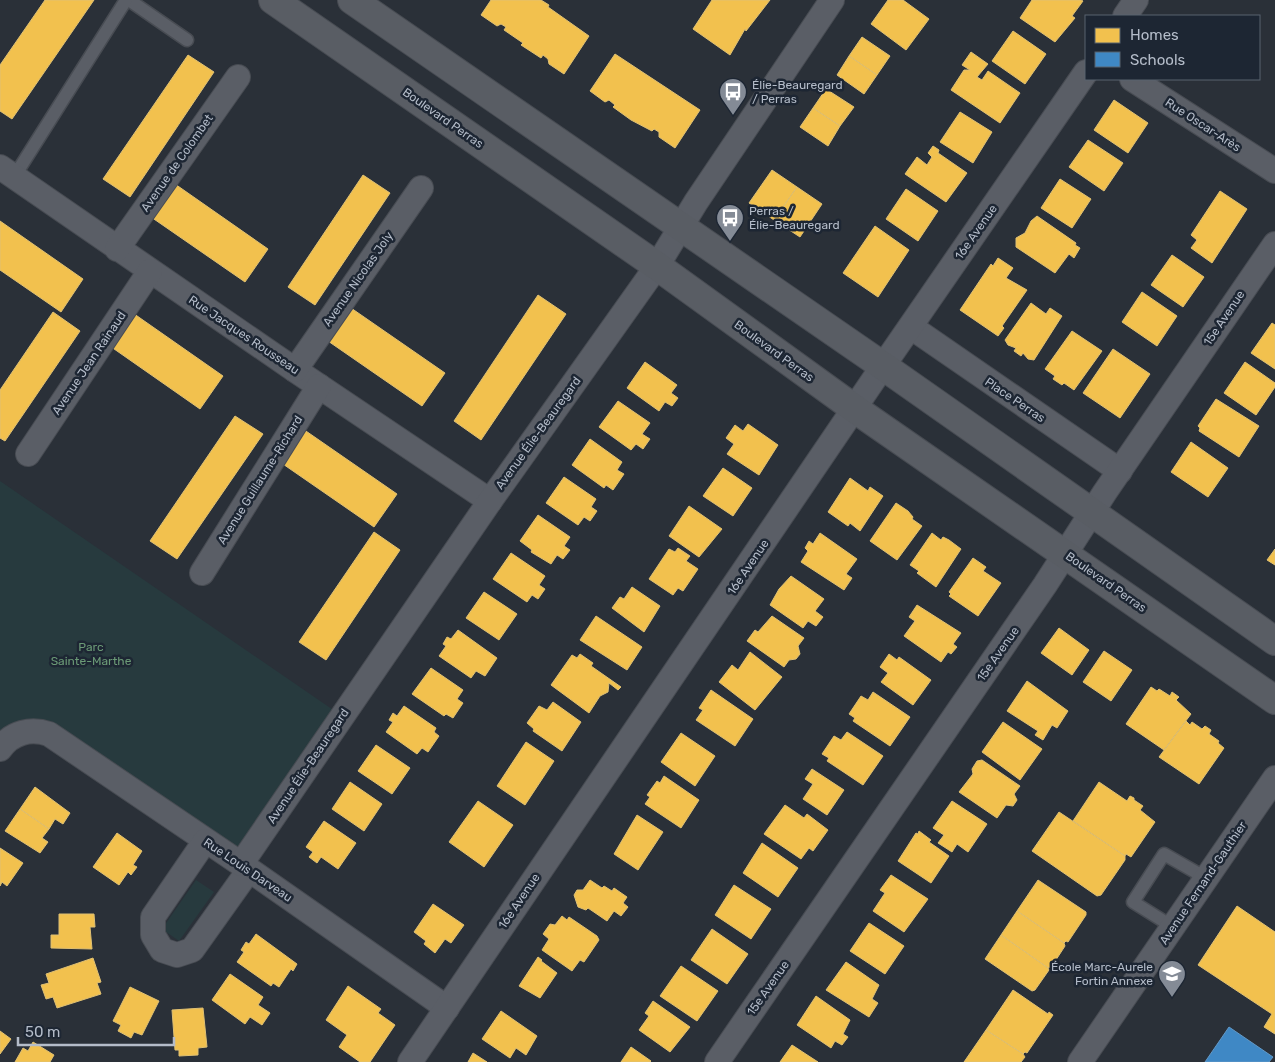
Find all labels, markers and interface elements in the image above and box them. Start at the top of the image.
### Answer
legend [1085,15,1260,80]
text: Homes [1130,26,1179,44]
text: Schools [1130,51,1186,69]
bus stop icon: Élie-Beauregard / Perras [718,77,748,116]
place label: Élie-Beauregard / Perras [752,78,843,106]
street label: Boulevard Perras [400,85,486,151]
street label: Rue Oscar-Arès [1163,95,1243,155]
street label: Avenue de Colombet [138,111,216,214]
street label: 16e Avenue [952,202,1000,262]
bus stop icon: Perras / Élie-Beauregard [715,203,745,242]
place label: Perras / Élie-Beauregard [749,204,840,232]
street label: Avenue Nicolas Joly [320,229,396,329]
street label: 15e Avenue [1200,287,1248,348]
street label: Rue Jacques Rousseau [186,293,302,377]
street label: Avenue Jean Rainaud [49,309,129,417]
street label: Boulevard Perras [731,317,817,385]
street label: Avenue Élie-Beauregard [492,374,584,492]
street label: Place Perras [982,375,1048,425]
street label: Avenue Guillaume-Richard [215,413,305,547]
street label: 16e Avenue [724,536,772,597]
street label: Boulevard Perras [1063,549,1149,615]
street label: 15e Avenue [974,624,1022,684]
park label: Parc Sainte-Marthe [51,640,132,668]
street label: Avenue Élie-Beauregard [264,706,352,826]
street label: Avenue Fernand-Gauthier [1157,818,1250,947]
street label: Rue Louis Darveau [201,835,295,905]
street label: 16e Avenue [495,870,543,931]
street label: 15e Avenue [744,958,792,1018]
school or university icon: École Marc-Aurele Fortin Annexe [1157,959,1187,998]
place label: École Marc-Aurele Fortin Annexe [1051,960,1153,988]
scale bar [18,1014,174,1046]
text: 50 m [25,1023,60,1041]

